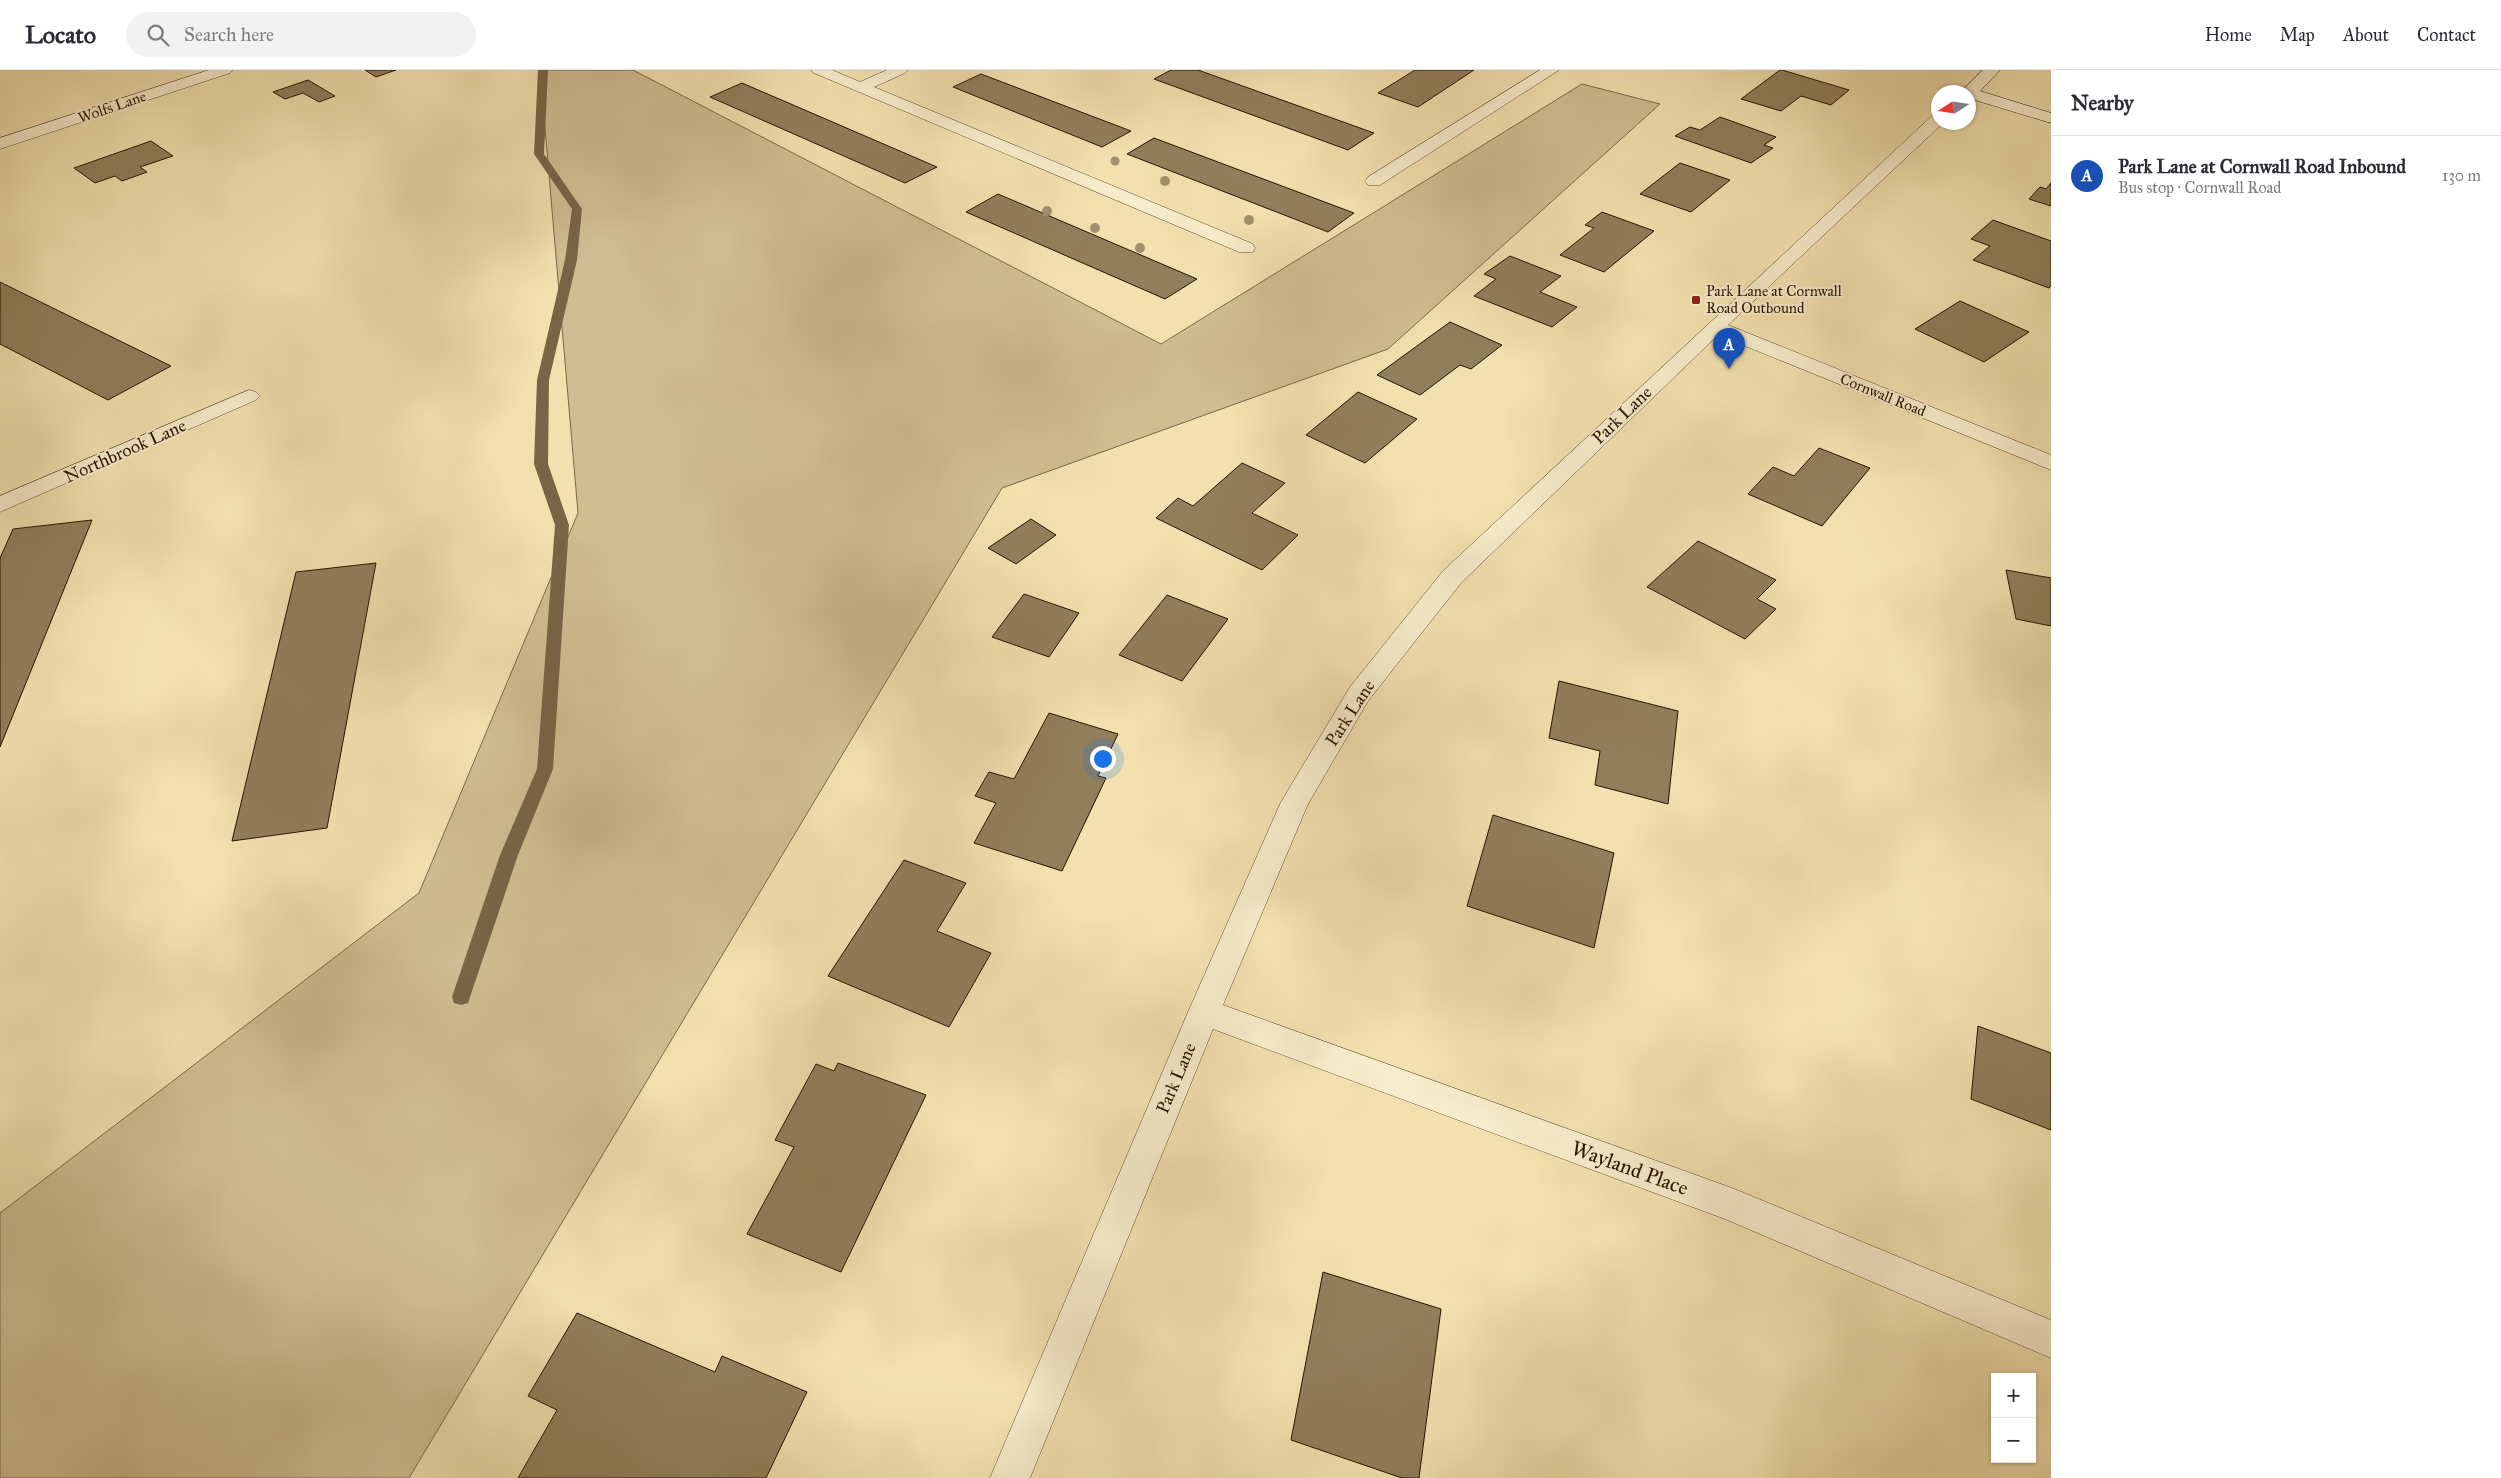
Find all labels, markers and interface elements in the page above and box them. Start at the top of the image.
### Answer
search box [126,12,476,57]
text: Locato [25,20,96,50]
icon: search [144,21,172,49]
text: Search here [184,23,274,46]
text: Home [2205,24,2252,46]
text: Map [2280,24,2315,46]
text: About [2343,24,2389,46]
text: Contact [2417,24,2476,46]
north arrow [1931,85,1976,130]
street label: Wolfs Lane [76,87,148,127]
text: Nearby [2071,90,2134,116]
text: Park Lane at Cornwall Road Inbound [2118,155,2406,178]
text: A [2082,166,2092,185]
text: 130 m [2442,166,2481,185]
text: Bus stop · Cornwall Road [2118,178,2281,197]
place label: Park Lane at Cornwall Road Outbound [1706,282,1843,317]
marker: Park Lane at Cornwall Road Outbound [1690,294,1702,306]
pin: A [1713,328,1745,369]
street label: Cornwall Road [1837,370,1929,421]
street label: Park Lane [1588,381,1656,449]
street label: Northbrook Lane [61,414,189,488]
street label: Park Lane [1320,676,1380,750]
your location [1090,746,1116,772]
street label: Park Lane [1151,1039,1201,1117]
street label: Wayland Place [1568,1135,1692,1201]
map controls [1991,1373,2036,1463]
button: + [1991,1373,2036,1418]
button: − [1991,1418,2036,1463]

